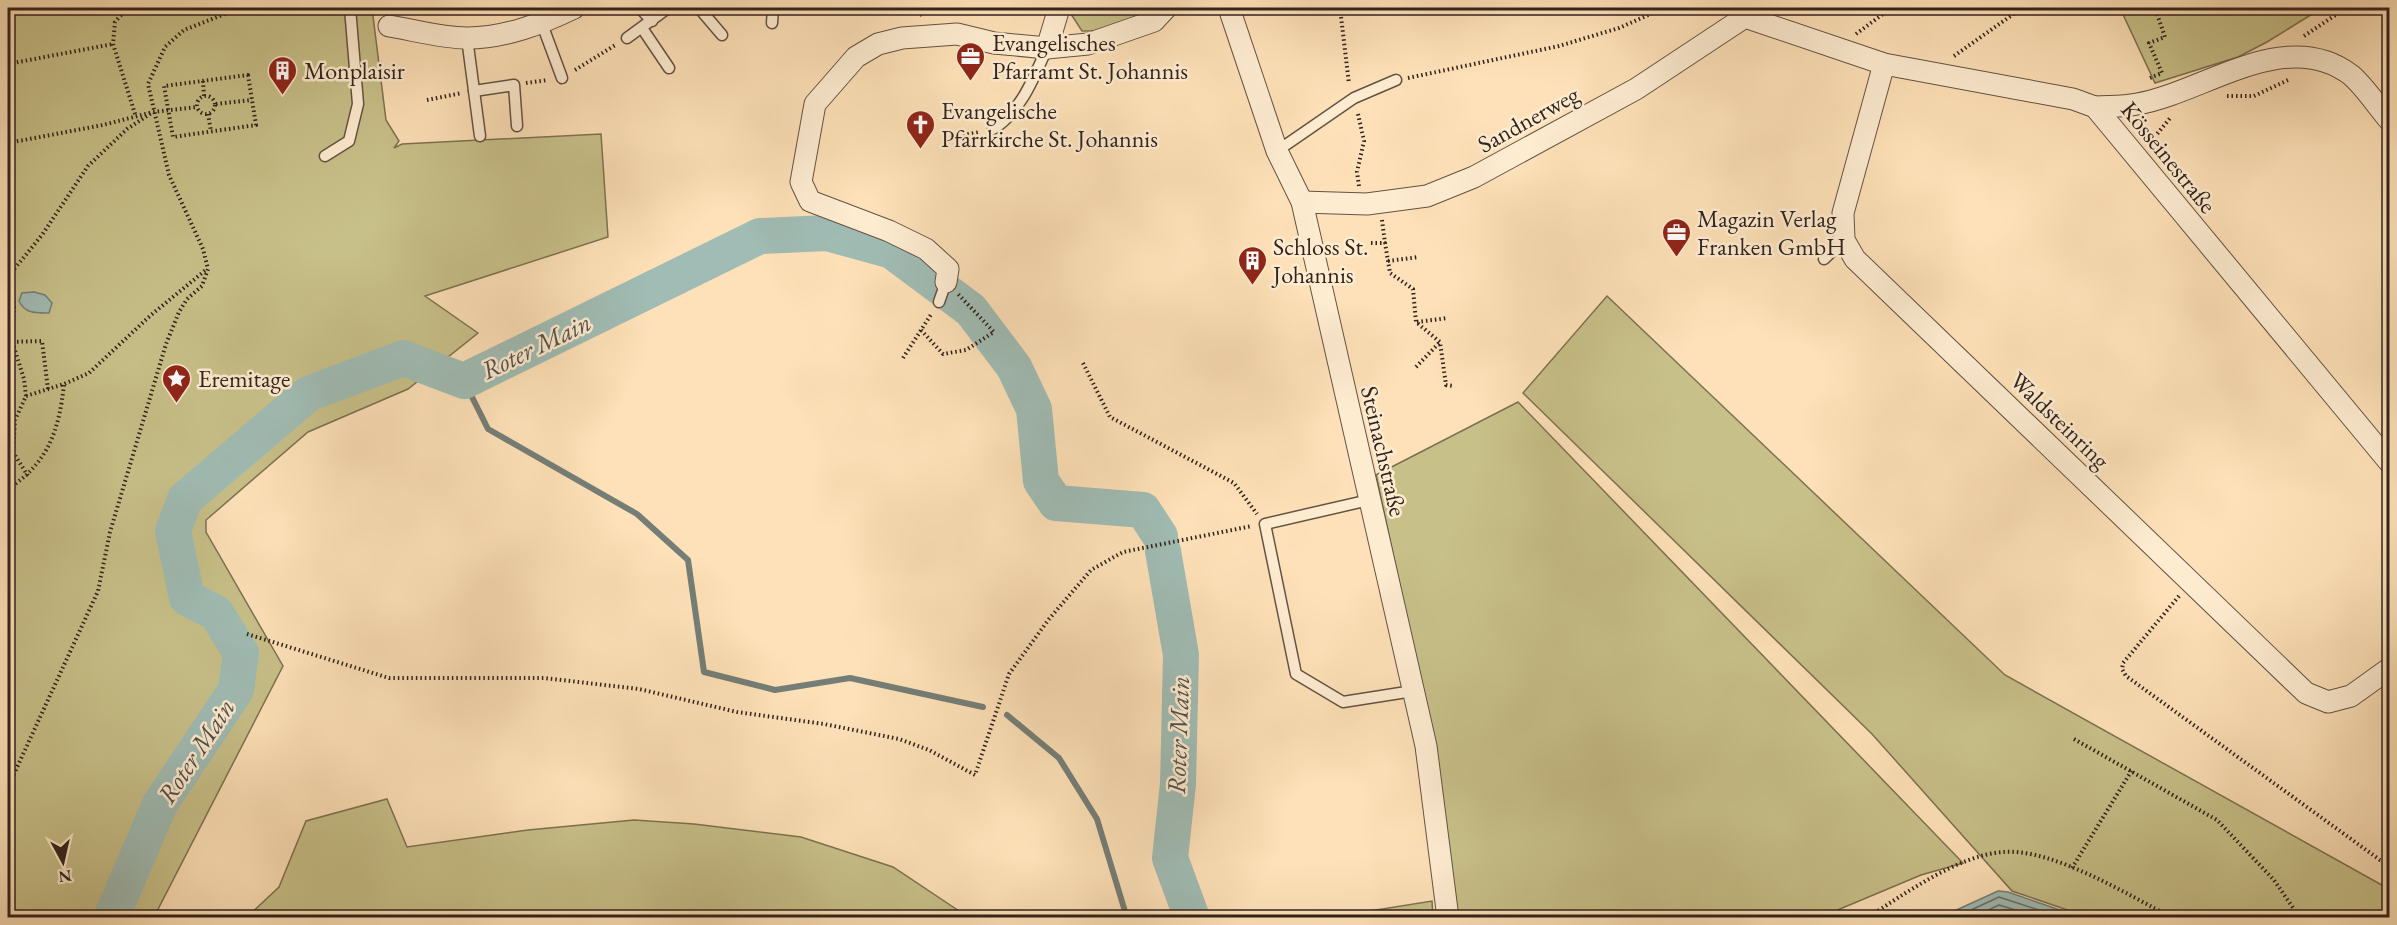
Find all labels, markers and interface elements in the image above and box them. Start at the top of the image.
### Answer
place label: Evangelisches Pfarramt St. Johannis [992,27,1188,86]
office icon: Evangelisches Pfarramt St. Johannis [955,40,987,82]
building icon: Monplaisir [267,54,299,96]
place label: Monplaisir [304,55,405,86]
street label: Sandnerweg [1472,78,1585,160]
place label: Evangelische Pfarrkirche St. Johannis [941,95,1158,154]
street label: Kösseinestraße [2114,95,2224,219]
church icon: Evangelische Pfarrkirche St. Johannis [904,108,936,150]
place label: Magazin Verlag Franken GmbH [1697,203,1846,262]
office icon: Magazin Verlag Franken GmbH [1660,216,1692,258]
place label: Schloss St. Johannis [1271,231,1368,290]
building icon: Schloss St. Johannis [1236,244,1268,286]
water label: Roter Main [475,305,597,387]
place icon: Eremitage [161,362,193,404]
place label: Eremitage [198,363,290,394]
street label: Waldsteinring [2003,365,2117,476]
street label: Steinachstraße [1354,383,1414,519]
water label: Roter Main [1159,675,1197,795]
water label: Roter Main [150,692,242,810]
north arrow [33,832,93,892]
text: N [57,865,73,888]

